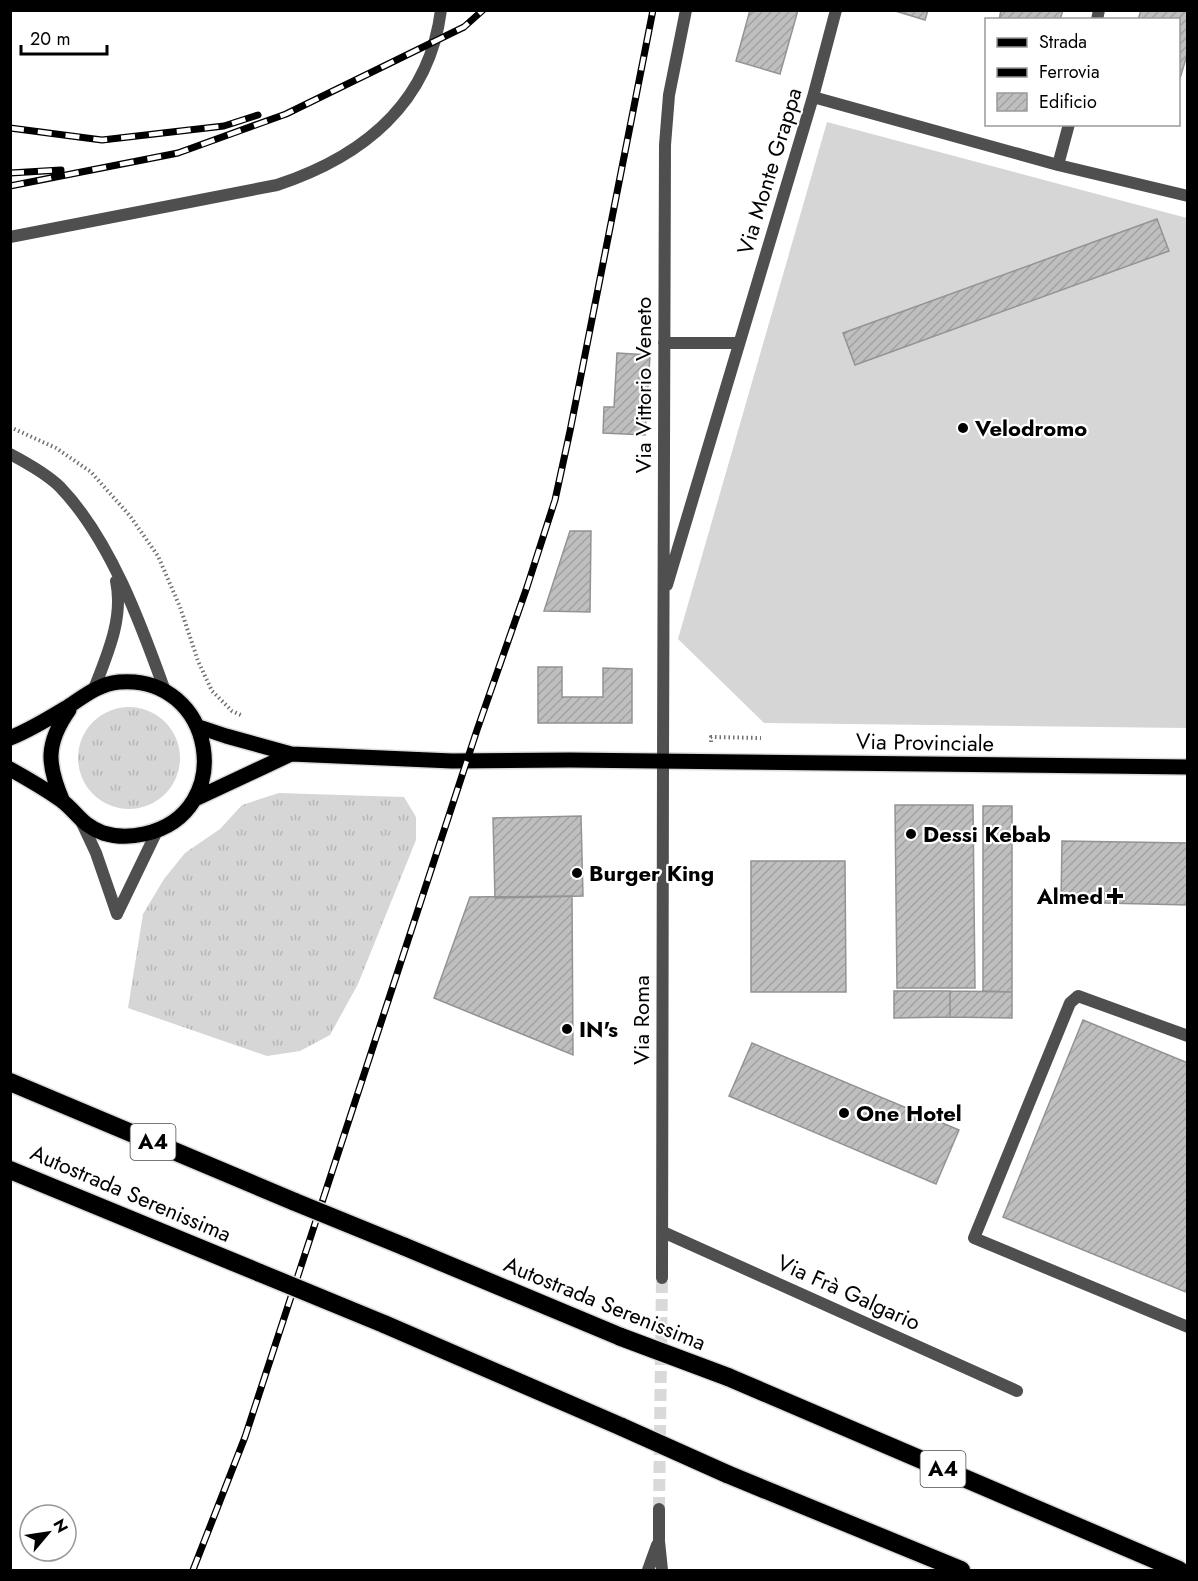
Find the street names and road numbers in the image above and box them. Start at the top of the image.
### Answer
street label: Via Monte Grappa [728,84,810,258]
street label: Via Vittorio Veneto [627,297,659,473]
street label: Via Provinciale [856,725,994,759]
street label: Via Roma [625,975,657,1065]
road number: A4 [130,1124,176,1160]
street label: Autostrada Serenissima [26,1136,236,1250]
street label: Via Frà Galgario [772,1246,926,1338]
street label: Autostrada Serenissima [499,1248,711,1358]
road number: A4 [920,1451,966,1487]

